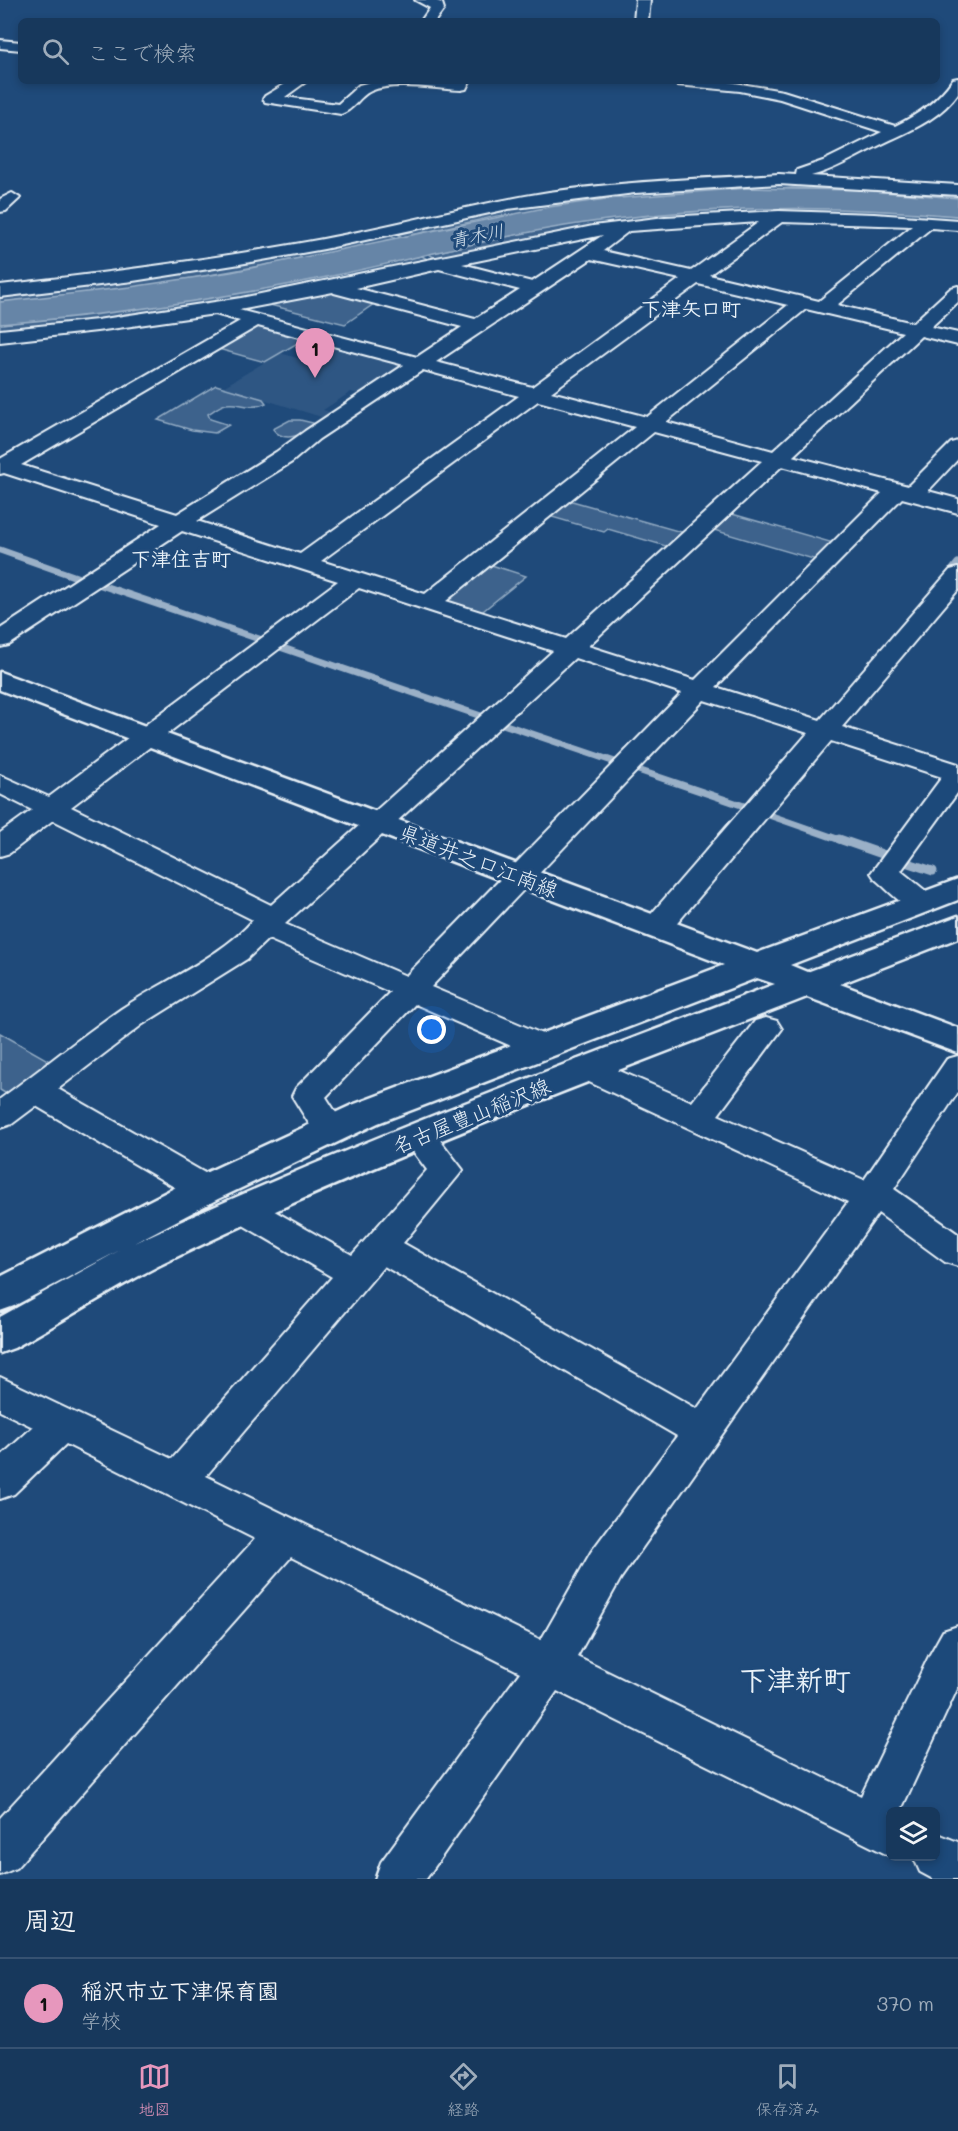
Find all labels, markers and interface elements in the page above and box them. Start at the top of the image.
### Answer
search box [18,18,940,84]
icon: search [39,35,72,68]
text: ここで検索 [87,38,197,67]
water label: 青木川 [448,218,506,252]
district label: 下津矢口町 [641,295,741,321]
pin: 1 [296,328,334,378]
district label: 下津住吉町 [131,545,231,571]
street label: 県道井之口江南線 [396,817,562,903]
your location [417,1015,446,1044]
street label: 名古屋豊山稲沢線 [388,1071,554,1159]
district label: 下津新町 [739,1661,851,1697]
map controls [886,1807,940,1861]
button: layers [886,1807,940,1861]
text: 周辺 [24,1903,76,1937]
text: 稲沢市立下津保育園 [81,1976,279,2005]
text: 1 [39,1990,48,2016]
text: 370 m [876,1990,934,2016]
text: 学校 [81,2007,121,2033]
tab: 地図 [138,2060,171,2120]
tab: 経路 [447,2060,480,2120]
tab: 保存済み [756,2060,820,2120]

